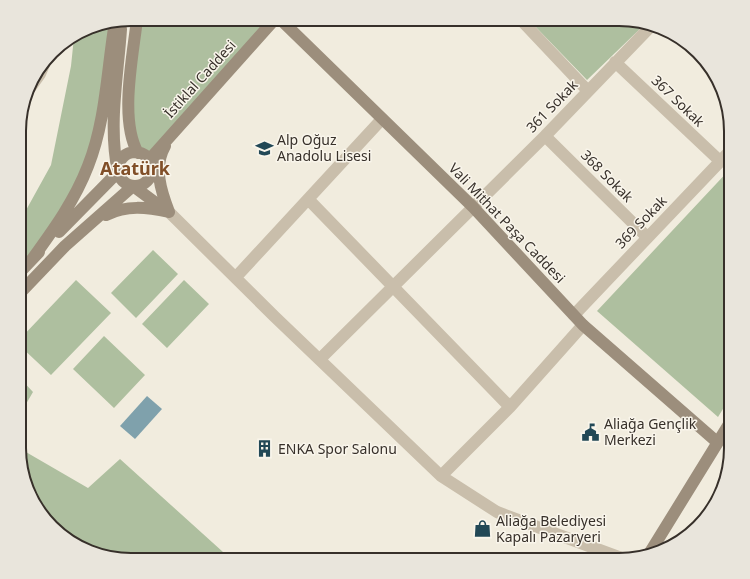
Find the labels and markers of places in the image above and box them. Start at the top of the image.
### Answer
place label: Alp Oğuz Anadolu Lisesi [277,130,371,165]
school or university icon: Alp Oğuz Anadolu Lisesi [254,138,274,158]
place label: Aliağa Gençlik Merkezi [604,414,697,449]
public building icon: Aliağa Gençlik Merkezi [581,422,601,442]
building icon: ENKA Spor Salonu [255,439,275,459]
place label: ENKA Spor Salonu [278,439,397,458]
place label: Aliağa Belediyesi Kapalı Pazaryeri [496,511,606,546]
shop icon: Aliağa Belediyesi Kapalı Pazaryeri [473,519,493,539]

